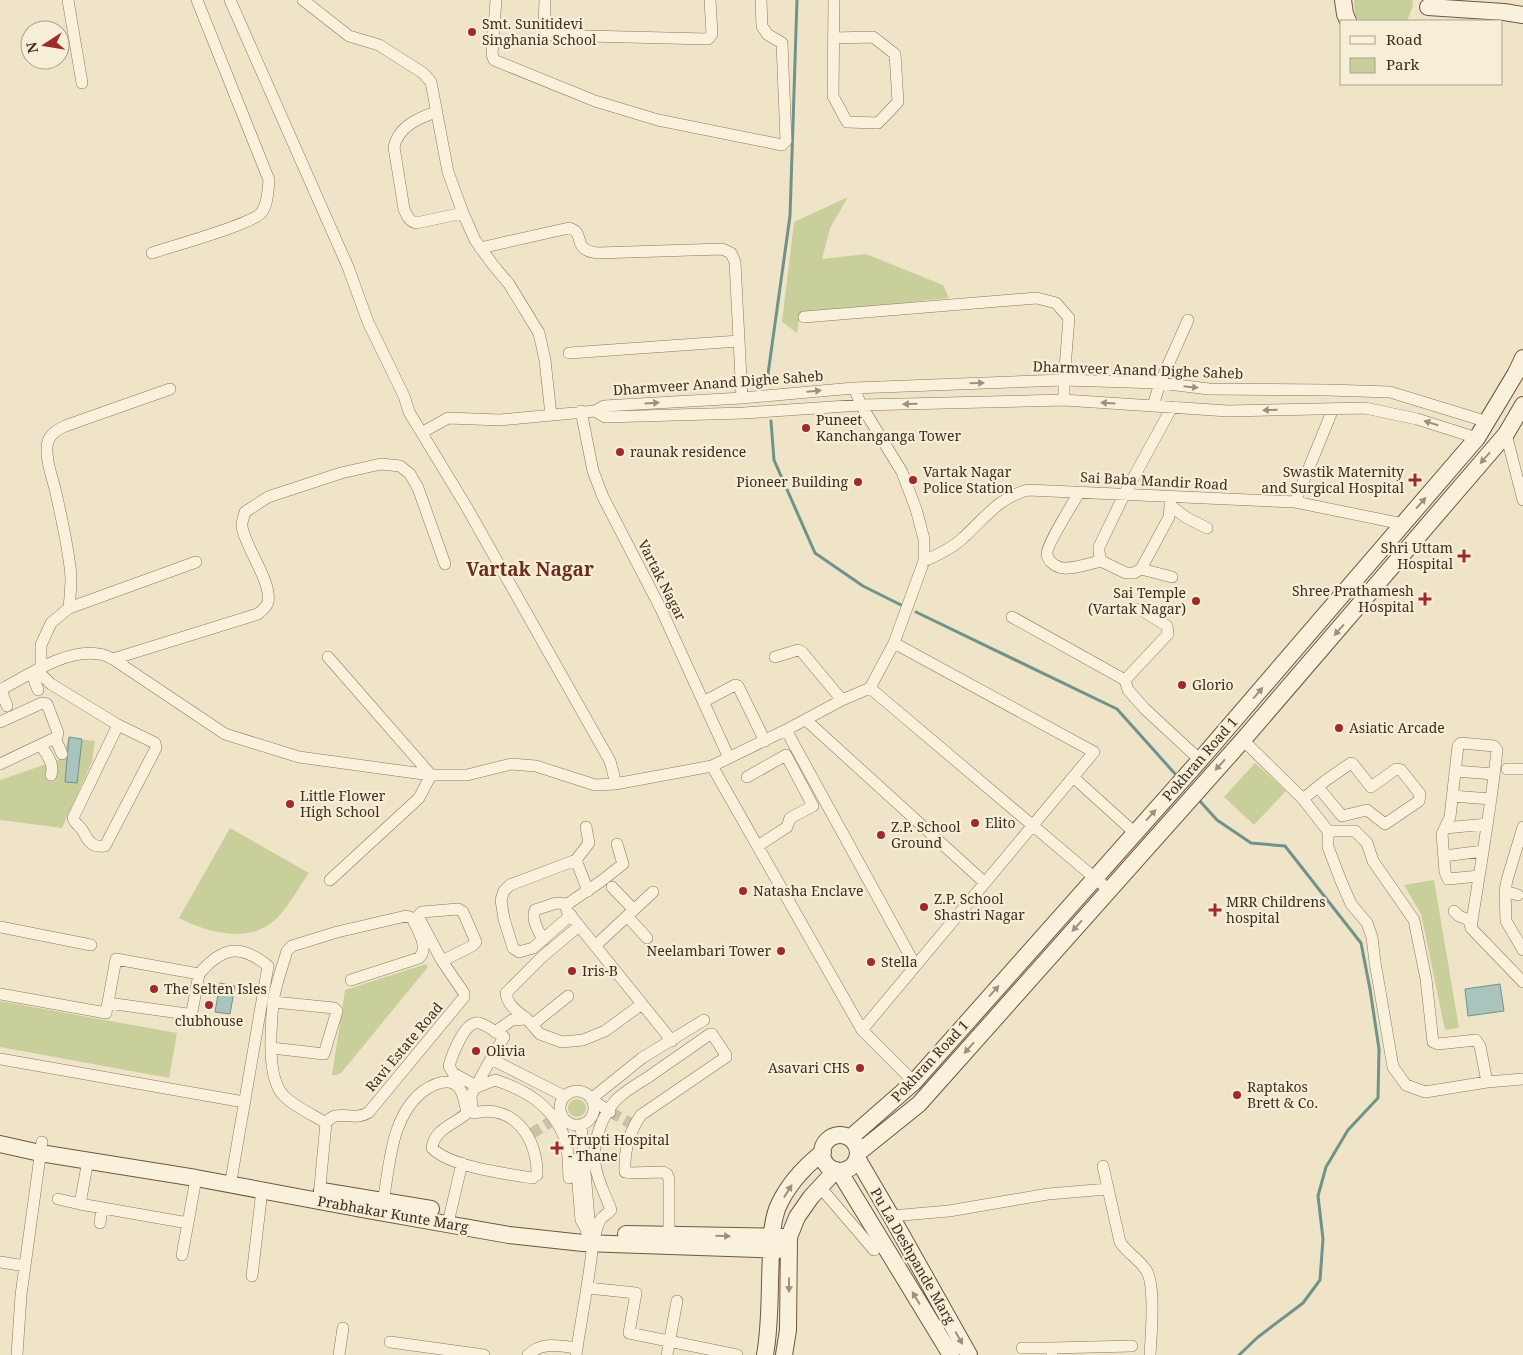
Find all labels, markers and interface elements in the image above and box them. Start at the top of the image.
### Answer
place label: Smt. Sunitidevi Singhania School [482,14,597,49]
north arrow [20,20,70,70]
legend [1340,20,1503,85]
marker: Smt. Sunitidevi Singhania School [466,26,478,38]
text: Road [1386,29,1422,49]
text: N [21,40,42,55]
text: Park [1386,54,1420,74]
street label: Dharmveer Anand Dighe Saheb [1032,356,1244,383]
street label: Dharmveer Anand Dighe Saheb [612,366,824,399]
one-way arrow [969,379,985,387]
one-way arrow [1184,383,1200,391]
one-way arrow [807,387,823,395]
one-way arrow [1100,398,1116,406]
one-way arrow [645,399,661,407]
one-way arrow [902,400,918,408]
one-way arrow [1262,406,1278,414]
place label: Puneet Kanchanganga Tower [816,410,961,445]
one-way arrow [1423,419,1438,426]
marker: Puneet Kanchanganga Tower [800,422,812,434]
place label: raunak residence [630,442,746,461]
marker: raunak residence [614,446,626,458]
one-way arrow [1479,452,1490,465]
place label: Vartak Nagar Police Station [923,462,1013,497]
place label: Swastik Maternity and Surgical Hospital [1261,462,1405,497]
street label: Sai Baba Mandir Road [1080,467,1229,494]
place label: Pioneer Building [736,472,848,491]
marker: Swastik Maternity and Surgical Hospital [1408,473,1422,487]
marker: Vartak Nagar Police Station [907,474,919,486]
marker: Pioneer Building [852,476,864,488]
one-way arrow [1415,498,1427,510]
street label: Vartak Nagar [634,536,691,624]
place label: Shri Uttam Hospital [1381,538,1454,573]
marker: Shri Uttam Hospital [1457,549,1471,563]
district label: Vartak Nagar [466,556,594,582]
place label: Shree Prathamesh Hospital [1292,581,1415,616]
place label: Sai Temple (Vartak Nagar) [1088,583,1186,618]
marker: Shree Prathamesh Hospital [1418,592,1432,606]
marker: Sai Temple (Vartak Nagar) [1190,595,1202,607]
one-way arrow [1333,623,1344,636]
place label: Glorio [1192,675,1234,694]
marker: Glorio [1176,679,1188,691]
one-way arrow [1252,687,1264,699]
street label: Pokhran Road 1 [1158,713,1241,805]
place label: Asiatic Arcade [1349,718,1445,737]
marker: Asiatic Arcade [1333,722,1345,734]
one-way arrow [1215,759,1226,772]
place label: Little Flower High School [300,786,386,821]
marker: Little Flower High School [284,798,296,810]
one-way arrow [1145,810,1157,822]
place label: Elito [985,813,1016,832]
place label: Z.P. School Ground [891,817,961,852]
marker: Elito [969,817,981,829]
marker: Z.P. School Ground [875,829,887,841]
place label: Natasha Enclave [753,881,864,900]
marker: Natasha Enclave [737,885,749,897]
place label: Z.P. School Shastri Nagar [934,889,1025,924]
place label: MRR Childrens hospital [1226,892,1325,927]
marker: Z.P. School Shastri Nagar [918,901,930,913]
marker: MRR Childrens hospital [1208,903,1222,917]
one-way arrow [1072,920,1083,932]
place label: Neelambari Tower [647,941,771,960]
marker: Neelambari Tower [775,945,787,957]
place label: Stella [881,952,918,971]
marker: Stella [865,956,877,968]
place label: Iris-B [582,961,618,980]
marker: Iris-B [566,965,578,977]
place label: The Selten Isles [164,979,267,998]
marker: The Selten Isles [148,983,160,995]
one-way arrow [988,986,1000,998]
street label: Ravi Estate Road [361,998,447,1095]
marker: clubhouse [203,999,215,1011]
place label: clubhouse [175,1011,243,1030]
street label: Pokhran Road 1 [887,1016,973,1106]
place label: Olivia [486,1041,526,1060]
one-way arrow [963,1041,975,1053]
marker: Olivia [470,1045,482,1057]
place label: Asavari CHS [768,1058,850,1077]
marker: Asavari CHS [854,1062,866,1074]
place label: Raptakos Brett & Co. [1247,1077,1318,1112]
marker: Raptakos Brett & Co. [1231,1089,1243,1101]
place label: Trupti Hospital - Thane [568,1130,670,1165]
marker: Trupti Hospital - Thane [550,1141,564,1155]
street label: Pu La Deshpande Marg [867,1184,961,1328]
one-way arrow [783,1185,793,1198]
street label: Prabhakar Kunte Marg [316,1191,471,1236]
one-way arrow [715,1232,731,1240]
one-way arrow [785,1278,793,1294]
one-way arrow [912,1292,921,1305]
one-way arrow [955,1330,963,1345]

